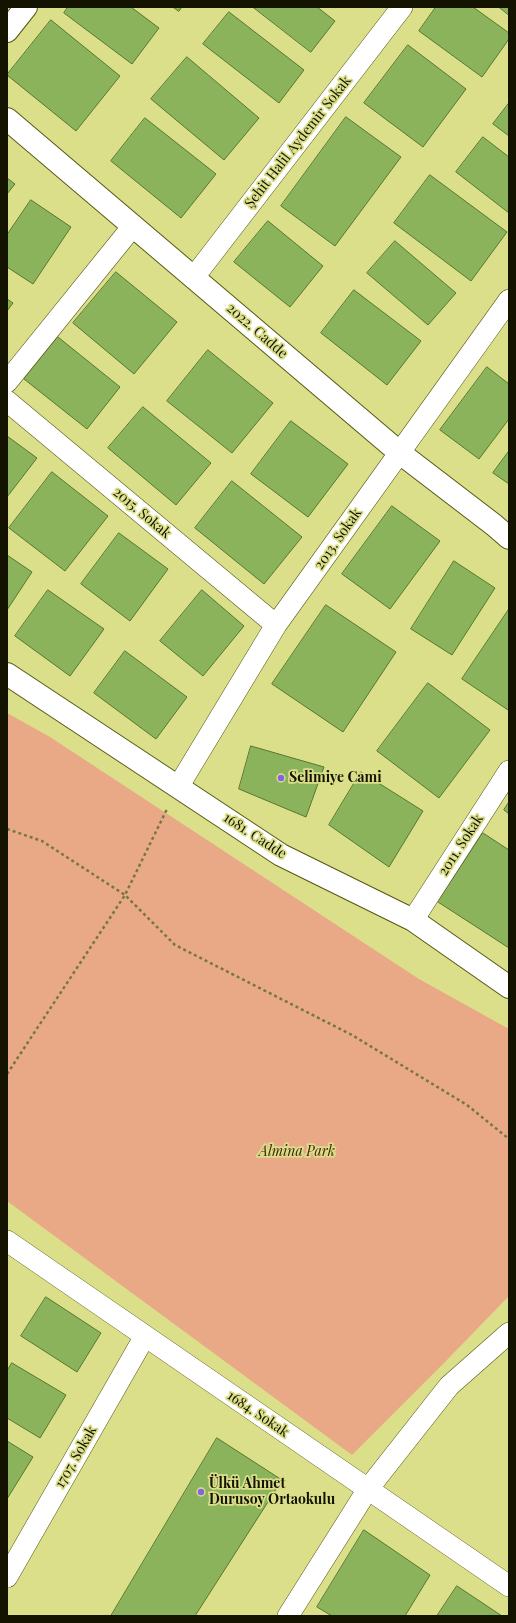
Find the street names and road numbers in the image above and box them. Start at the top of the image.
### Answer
street label: Şehit Halil Aydemir Sokak [241,73,355,211]
street label: 2022. Cadde [223,300,291,362]
street label: 2015. Sokak [110,484,174,542]
street label: 2013. Sokak [311,505,365,573]
street label: 1681. Cadde [220,809,290,863]
street label: 2011. Sokak [435,811,487,879]
street label: 1684. Sokak [224,1387,292,1441]
street label: 1707. Sokak [52,1423,100,1491]

